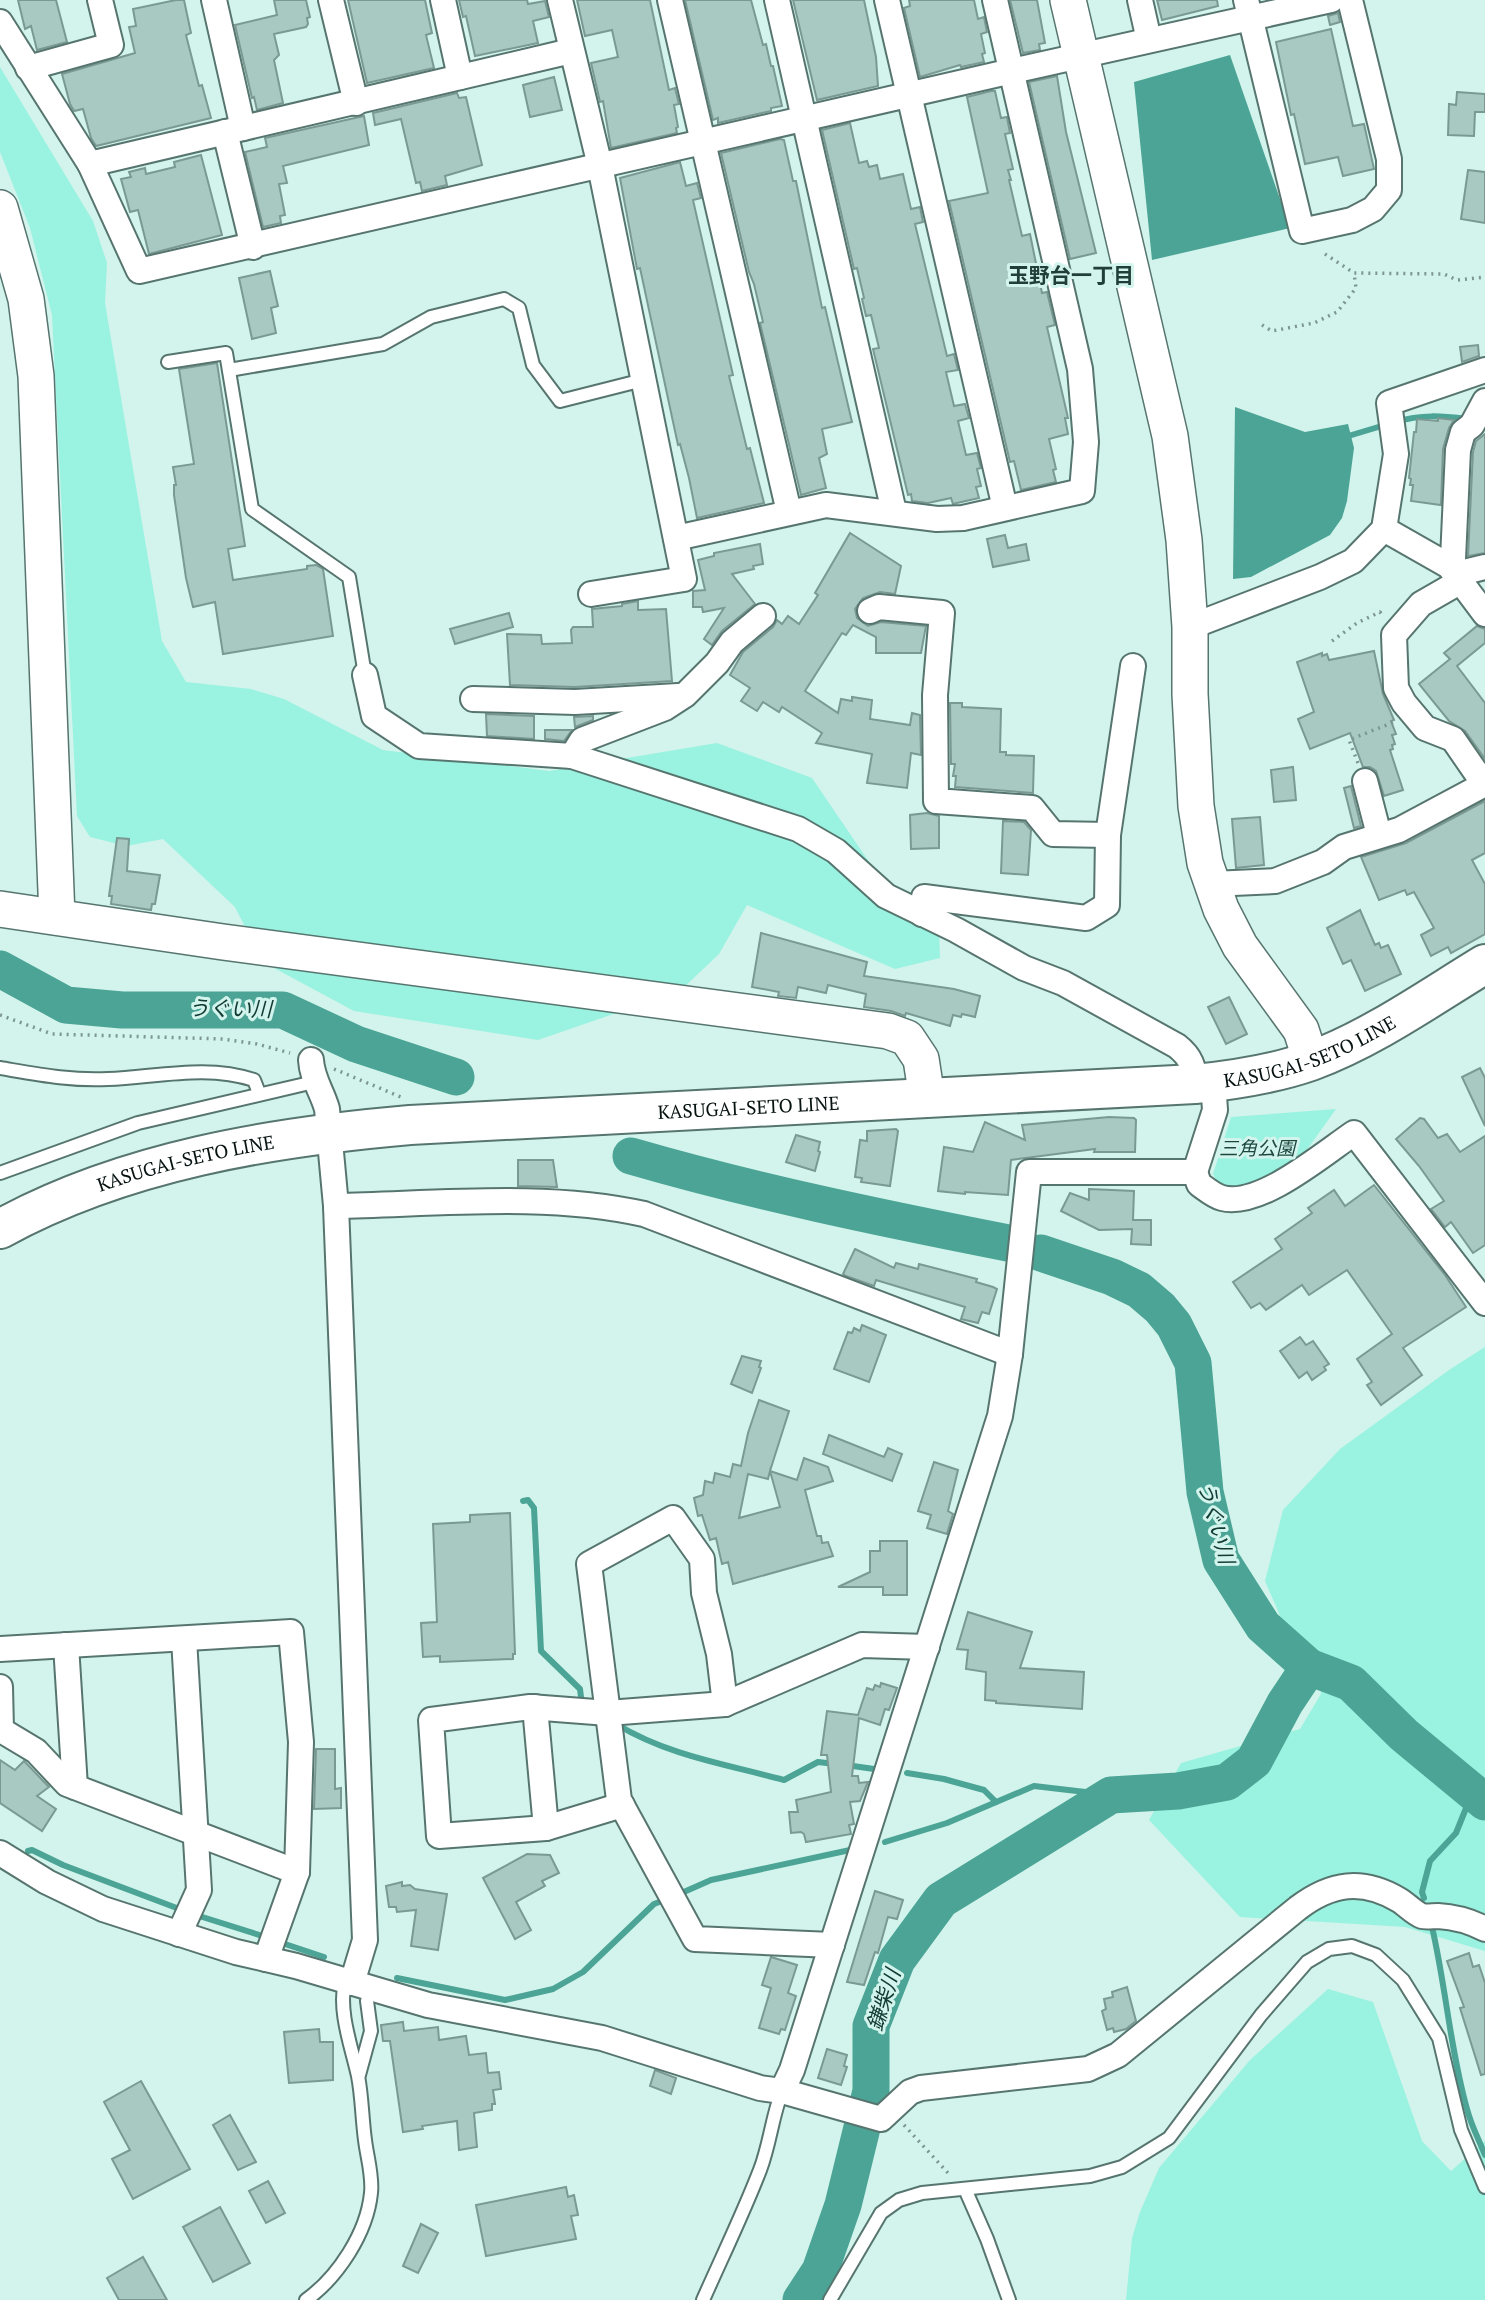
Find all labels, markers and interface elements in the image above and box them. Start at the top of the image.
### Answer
district label: 玉野台一丁目 [1008,261,1134,289]
water label: うぐい川 [188,993,274,1023]
street label: KASUGAI-SETO LINE [1222,1009,1400,1093]
street label: KASUGAI-SETO LINE [657,1090,840,1124]
street label: KASUGAI-SETO LINE [93,1129,276,1197]
park label: 三角公園 [1219,1135,1298,1160]
water label: うぐい川 [1193,1479,1242,1569]
water label: 鎌柴川 [860,1964,907,2034]

